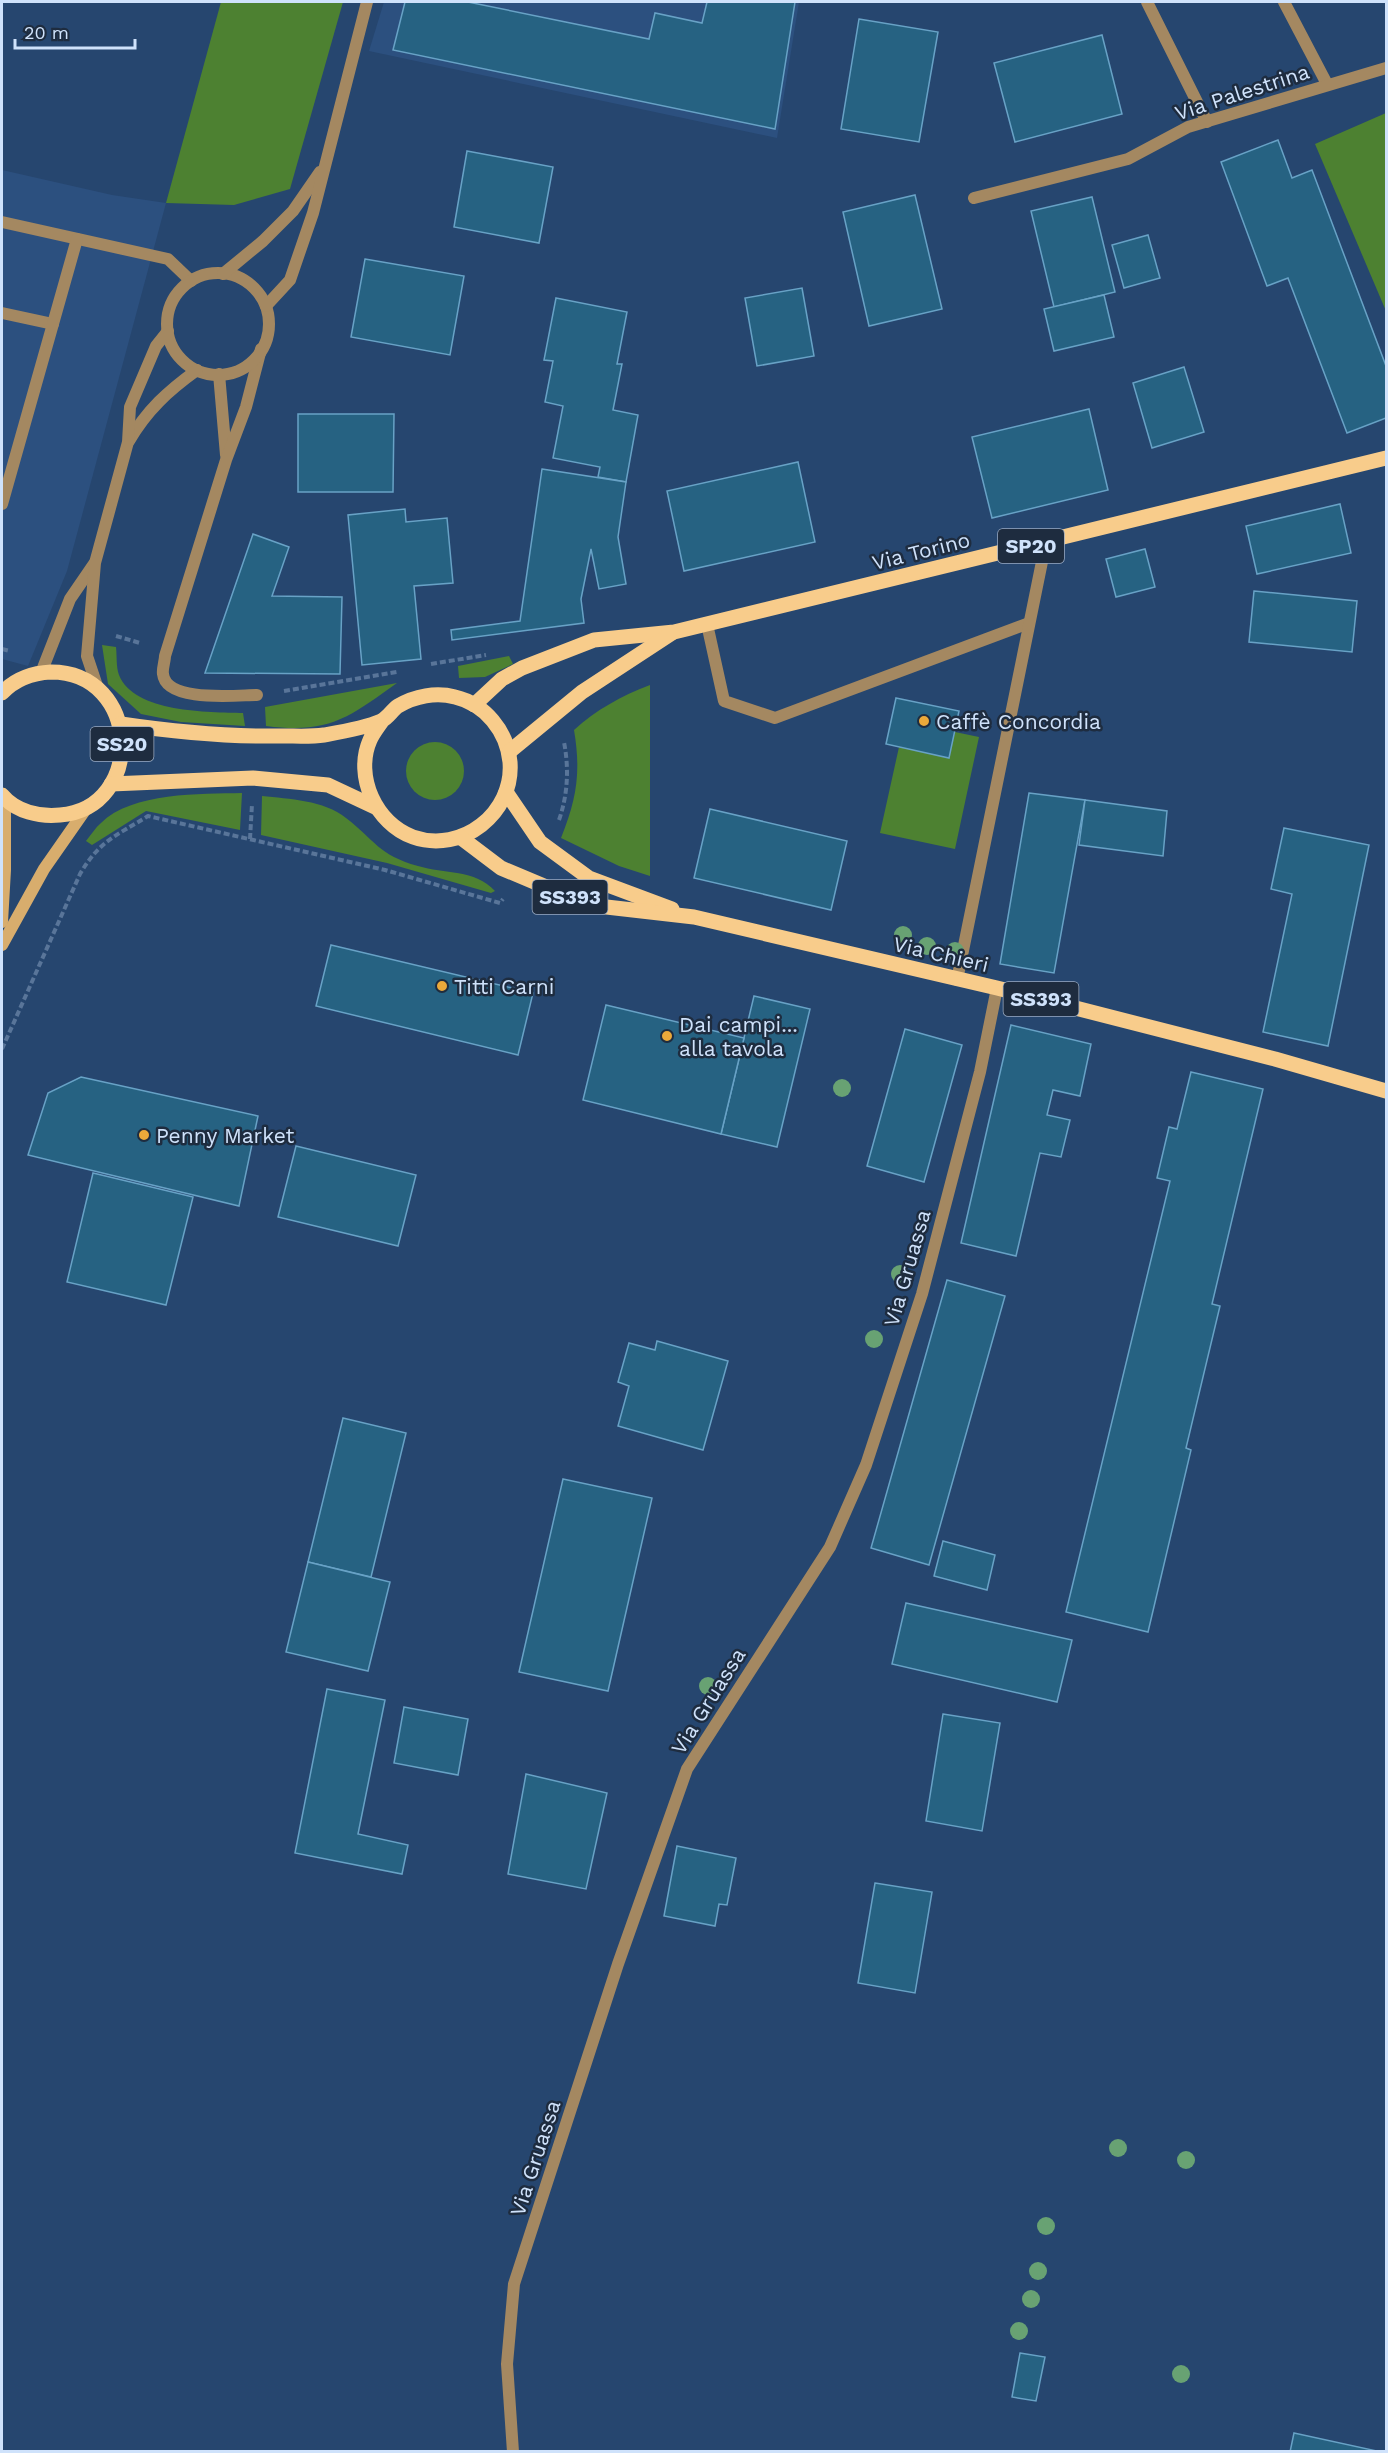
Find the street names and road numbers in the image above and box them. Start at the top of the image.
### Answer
street label: Via Palestrina [1172,58,1312,126]
street label: Via Torino [869,527,973,575]
road number: SP20 [998,529,1064,563]
road number: SS20 [90,727,154,761]
road number: SS393 [532,880,608,914]
street label: Via Chieri [891,931,991,977]
road number: SS393 [1004,982,1078,1016]
street label: Via Gruassa [878,1207,936,1329]
street label: Via Gruassa [665,1643,751,1759]
street label: Via Gruassa [505,2097,566,2219]

